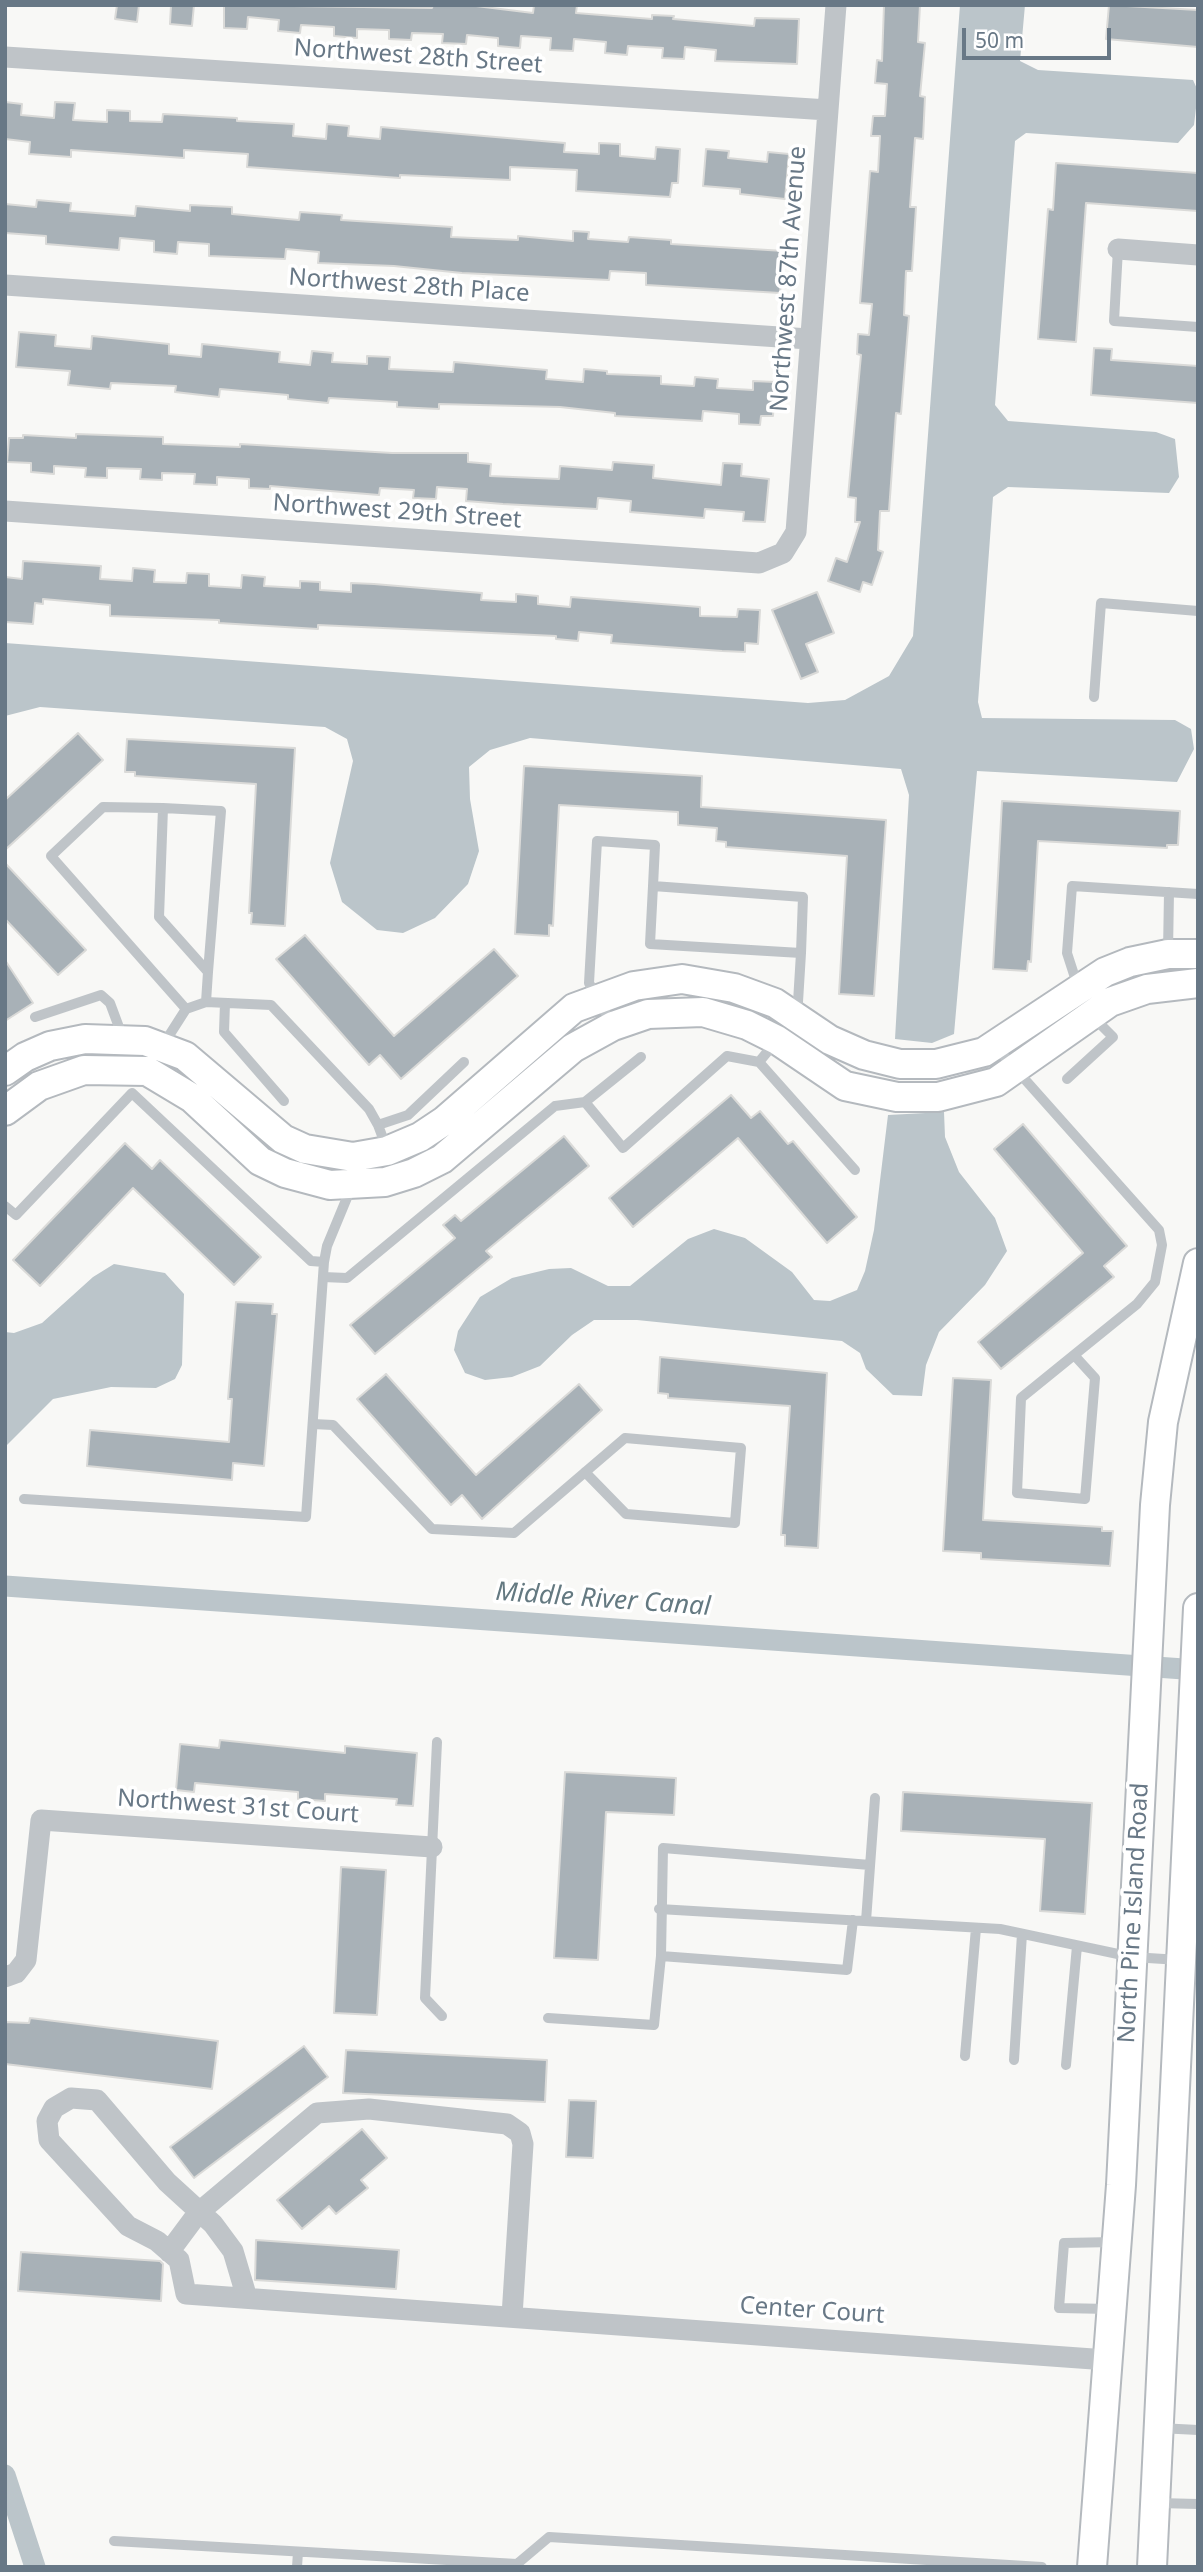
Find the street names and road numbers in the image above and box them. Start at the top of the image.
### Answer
street label: Northwest 28th Street [293,34,543,80]
street label: Northwest 87th Avenue [765,145,813,413]
street label: Northwest 28th Place [288,263,530,309]
street label: Northwest 29th Street [272,489,522,535]
street label: North Pine Island Road [1113,1782,1155,2044]
street label: Northwest 31st Court [116,1784,360,1830]
street label: Center Court [739,2292,885,2330]

